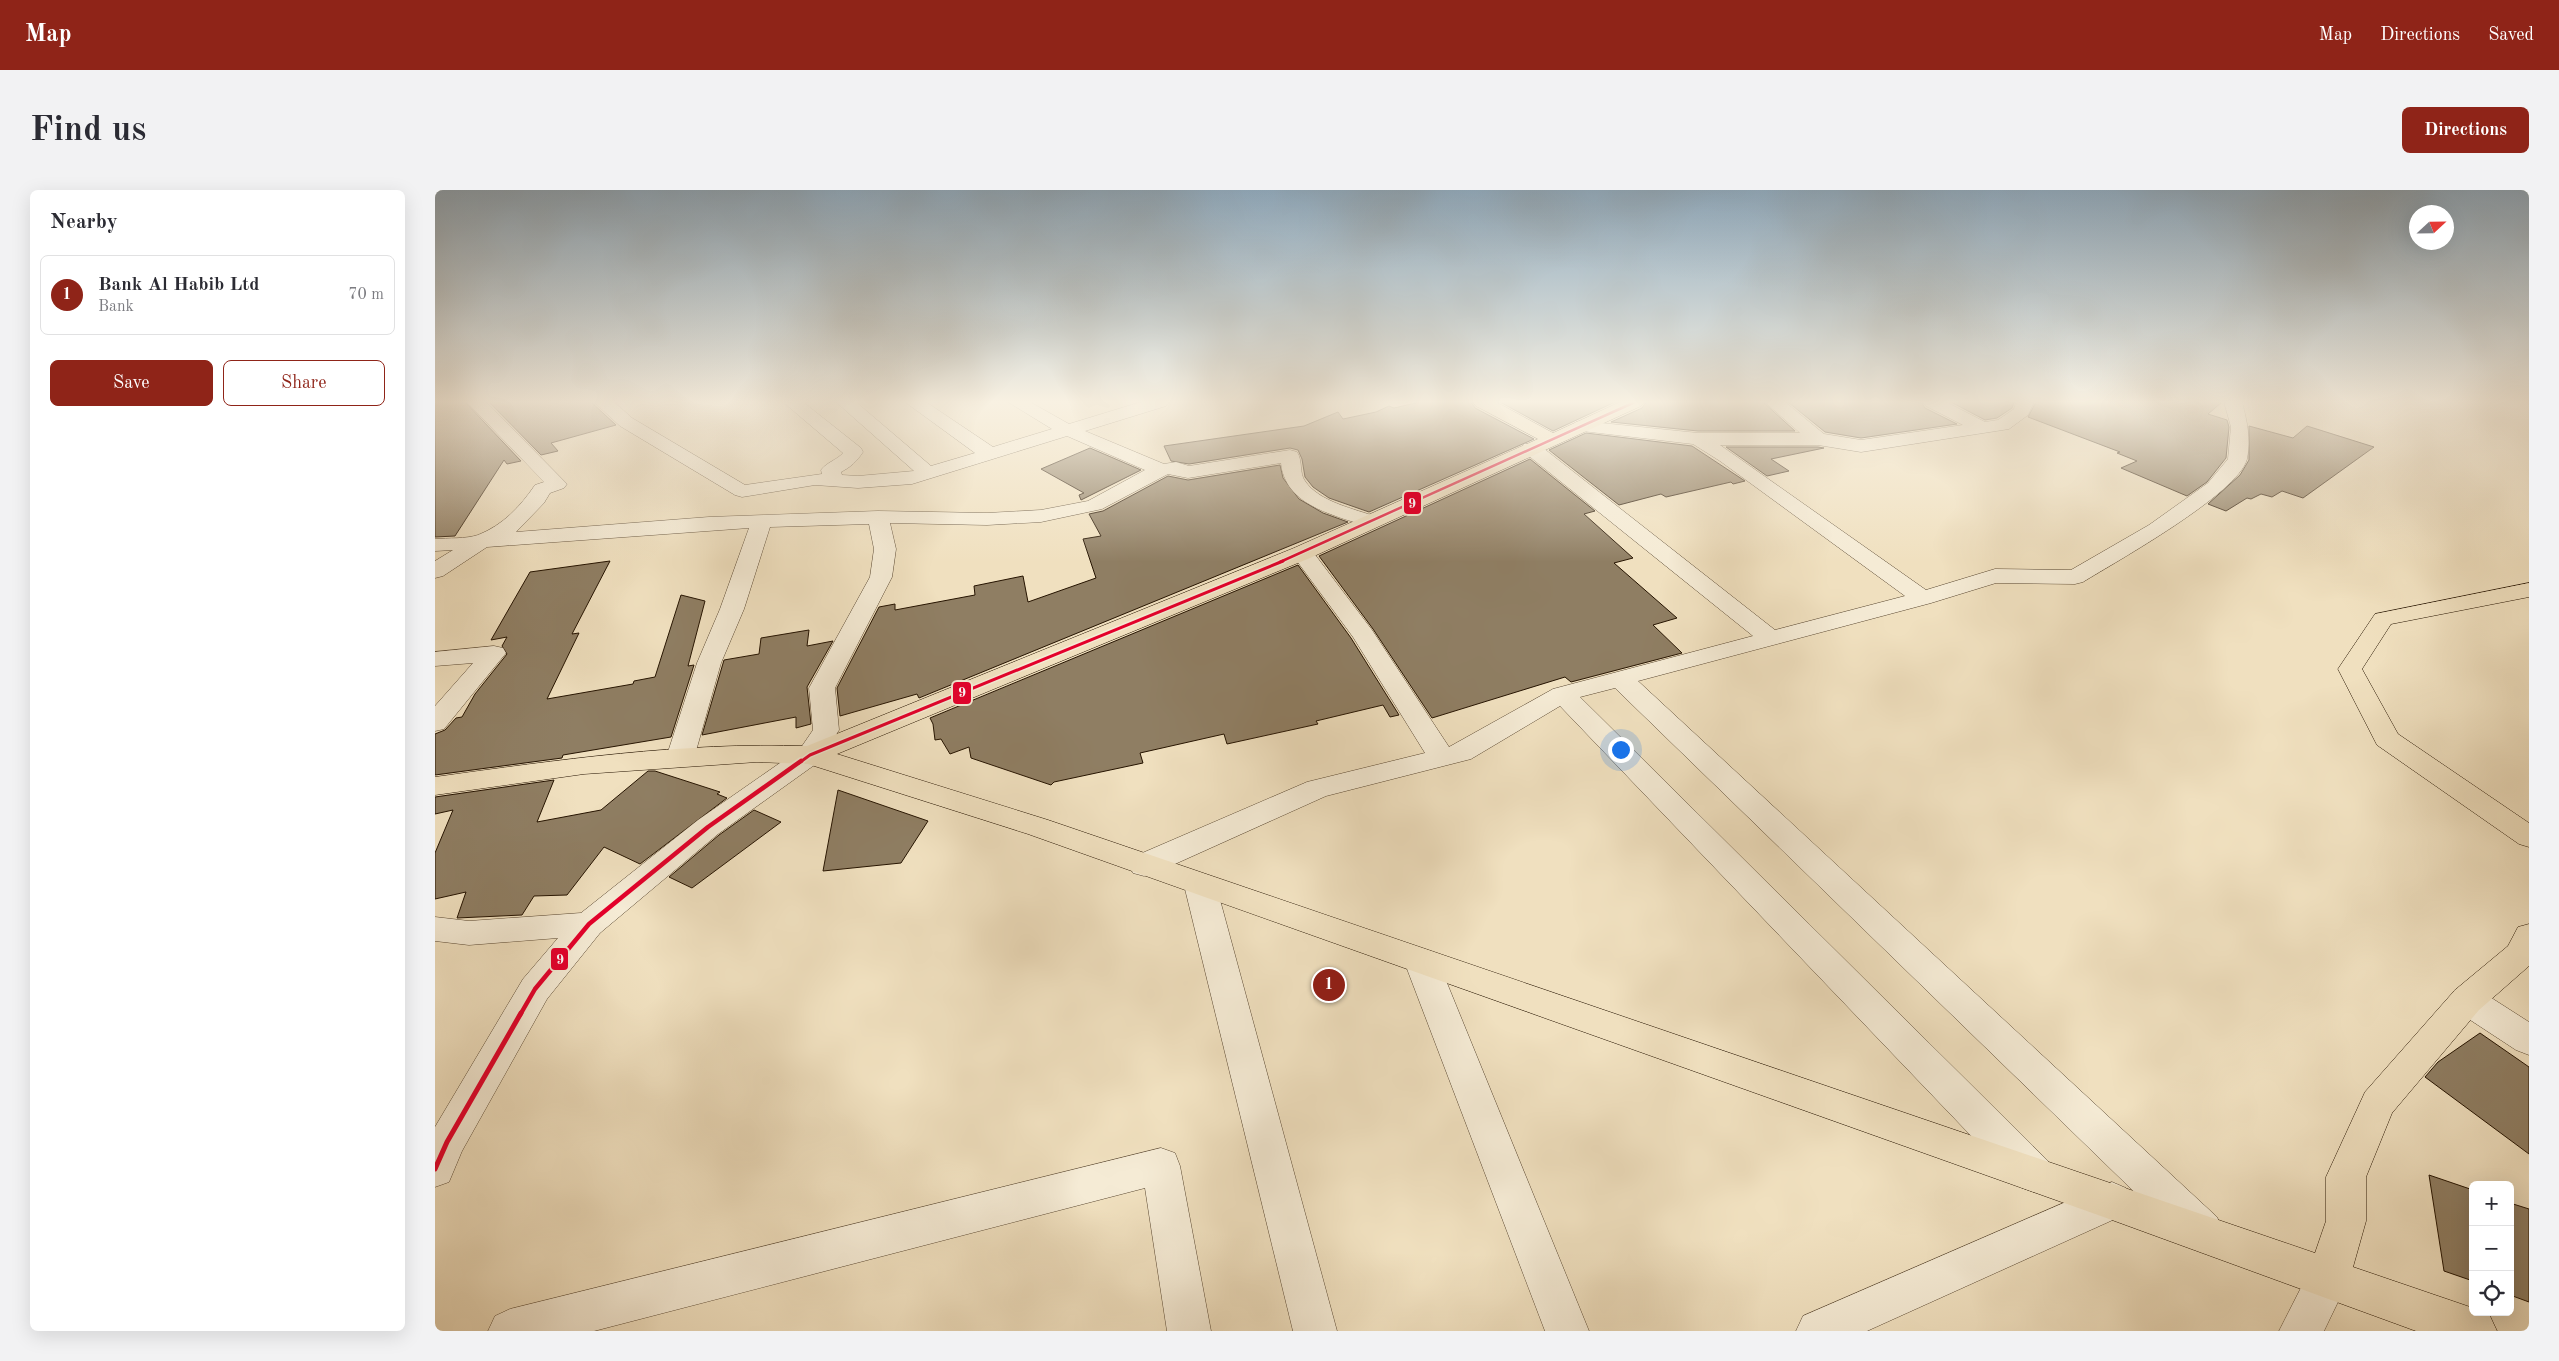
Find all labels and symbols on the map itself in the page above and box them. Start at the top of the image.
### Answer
north arrow [2409,205,2454,250]
line badge: 9 [1403,491,1422,515]
text: 9 [1408,497,1416,511]
line badge: 9 [952,681,972,705]
text: 9 [958,686,966,700]
your location [1608,737,1634,763]
line badge: 9 [550,947,569,971]
text: 9 [556,953,564,967]
pin: 1 [1313,966,1345,1004]

